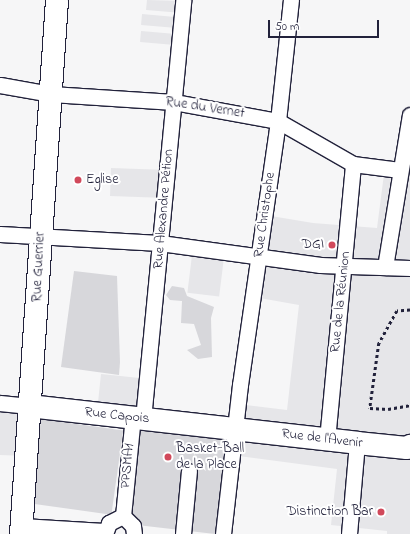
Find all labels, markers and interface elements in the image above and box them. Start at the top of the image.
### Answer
scale bar [270,12,381,38]
text: 50 m [275,18,299,36]
street label: Rue du Vernet [164,93,246,123]
street label: Rue Alexandre Pétion [150,148,178,270]
street label: Rue Christophe [251,171,279,259]
place label: Eglise [86,172,118,188]
marker: Eglise [73,175,83,185]
street label: Rue Guerrier [29,231,49,303]
place label: DGI [302,237,324,253]
marker: DGI [327,240,337,250]
street label: Rue de la Réunion [327,250,355,354]
street label: Rue Capois [84,404,150,428]
street label: Rue de l'Avenir [281,426,363,452]
place label: Basket-Ball de la Place [176,441,244,474]
street label: PPSMA1 [118,443,138,489]
marker: Basket-Ball de la Place [163,452,173,462]
place label: Distinction Bar [287,504,373,520]
marker: Distinction Bar [376,507,386,517]

